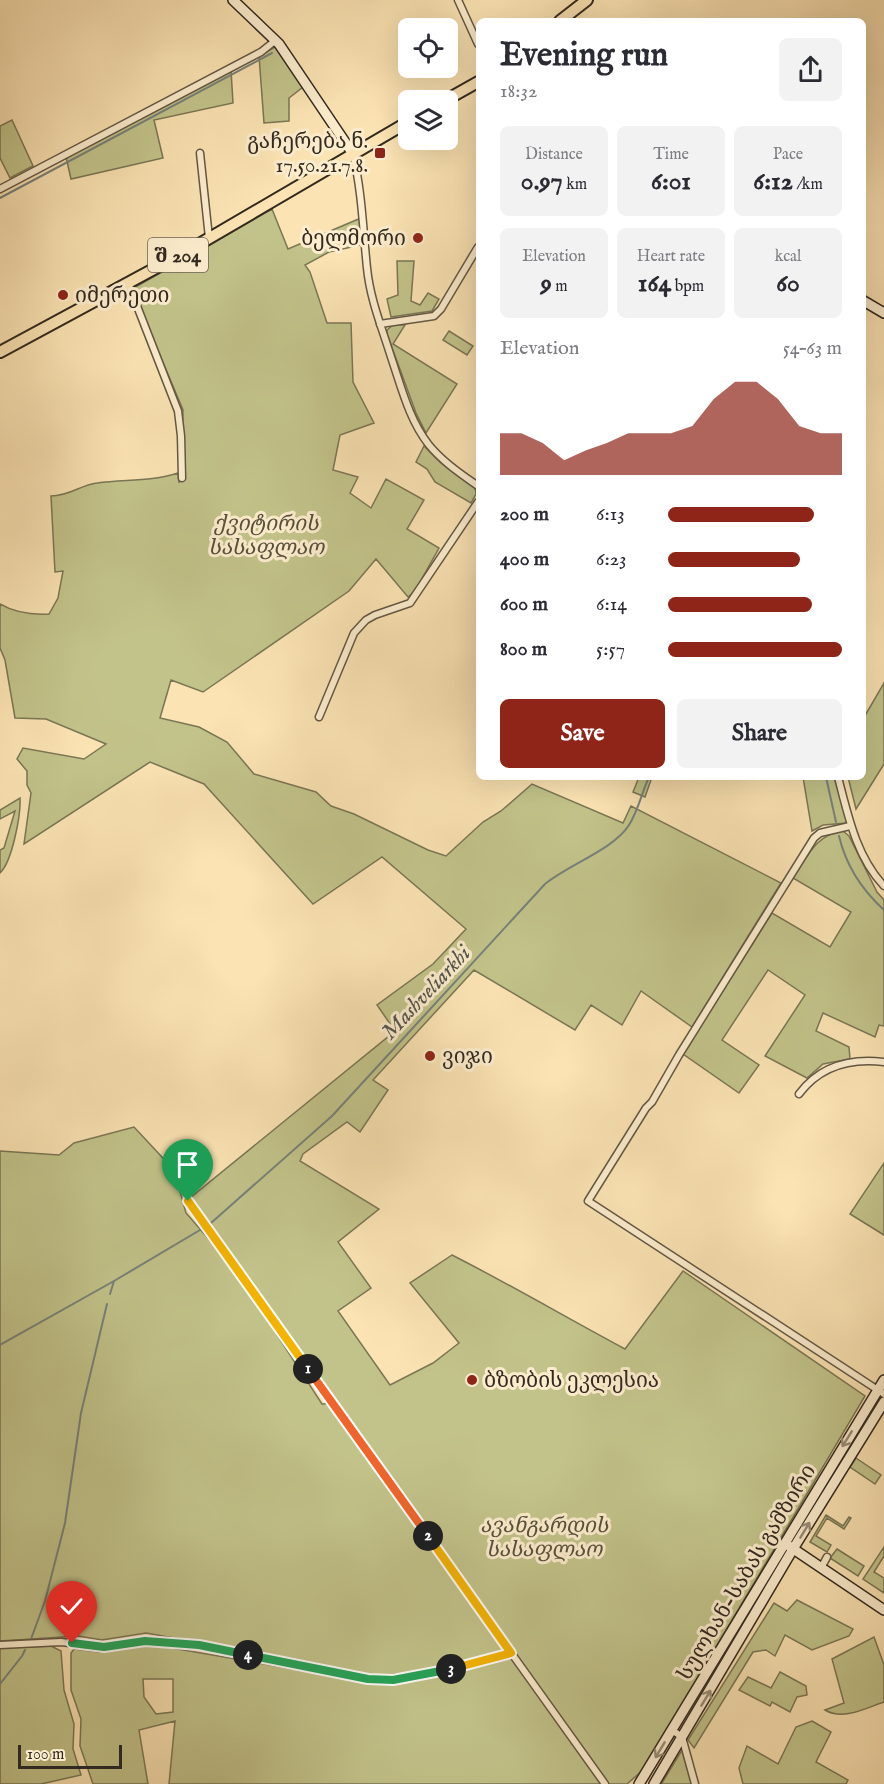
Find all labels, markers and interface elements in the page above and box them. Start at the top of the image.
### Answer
map controls [398,18,458,150]
button: locate [398,18,458,78]
text: Evening run [500,35,668,77]
button: share [779,38,842,101]
text: 18:32 [500,79,537,104]
button: layers [398,90,458,150]
place label: გაჩერება ნ. 17.50.21.7.8. [247,129,368,180]
text: Distance [525,145,583,165]
text: Time [653,145,689,165]
text: Pace [773,145,803,165]
marker: გაჩერება ნ. 17.50.21.7.8. [373,146,387,160]
text: 0.97 [521,165,563,198]
text: 6:01 [651,165,691,198]
text: 6:12 [753,165,793,198]
text: km [563,175,587,195]
text: /km [793,175,823,195]
place label: ბელმორი [301,226,406,253]
marker: ბელმორი [411,231,425,245]
road number: შ 204 [148,238,208,272]
text: Elevation [522,247,586,267]
text: Heart rate [637,247,705,267]
text: kcal [775,247,801,267]
text: 9 [540,267,552,300]
text: 164 [638,267,671,300]
text: 60 [776,267,800,300]
text: m [552,277,568,297]
text: bpm [671,277,704,297]
place label: იმერეთი [75,283,169,310]
marker: იმერეთი [56,288,70,302]
text: Elevation [500,336,579,361]
text: 54–63 m [783,336,842,361]
text: 200 m [500,502,549,527]
text: 6:13 [596,502,625,527]
park label: ქვიტირის სასაფლაო [208,511,325,562]
text: 400 m [500,547,549,572]
text: 6:23 [596,547,627,572]
text: 600 m [500,592,548,617]
text: 6:14 [596,592,627,617]
text: 800 m [500,637,547,662]
text: 5:57 [596,637,625,662]
button: Save [500,699,665,768]
button: Share [677,699,842,768]
water label: Mashveliarkhi [376,939,478,1046]
place label: ვიჯი [442,1044,493,1071]
marker: ვიჯი [423,1049,437,1063]
pin [162,1139,213,1201]
icon: arrive [171,1148,204,1181]
pin: 1 [293,1354,323,1384]
text: 1 [305,1359,311,1379]
place label: ბზობის ეკლესია [484,1368,659,1395]
marker: ბზობის ეკლესია [465,1373,479,1387]
one-way arrow [841,1431,854,1448]
street label: სულხან-საბას გამზირი [672,1460,823,1686]
park label: ავანგარდის სასაფლაო [480,1513,609,1564]
pin: 2 [413,1521,443,1551]
one-way arrow [799,1522,811,1539]
text: 2 [424,1526,432,1546]
pin [46,1581,97,1643]
icon: check [55,1590,88,1623]
pin: 4 [233,1640,263,1670]
text: 4 [244,1645,252,1665]
pin: 3 [436,1654,466,1684]
text: 3 [448,1659,454,1679]
one-way arrow [700,1690,712,1707]
one-way arrow [653,1741,665,1758]
scale bar [18,1742,122,1770]
text: 100 m [27,1745,64,1765]

